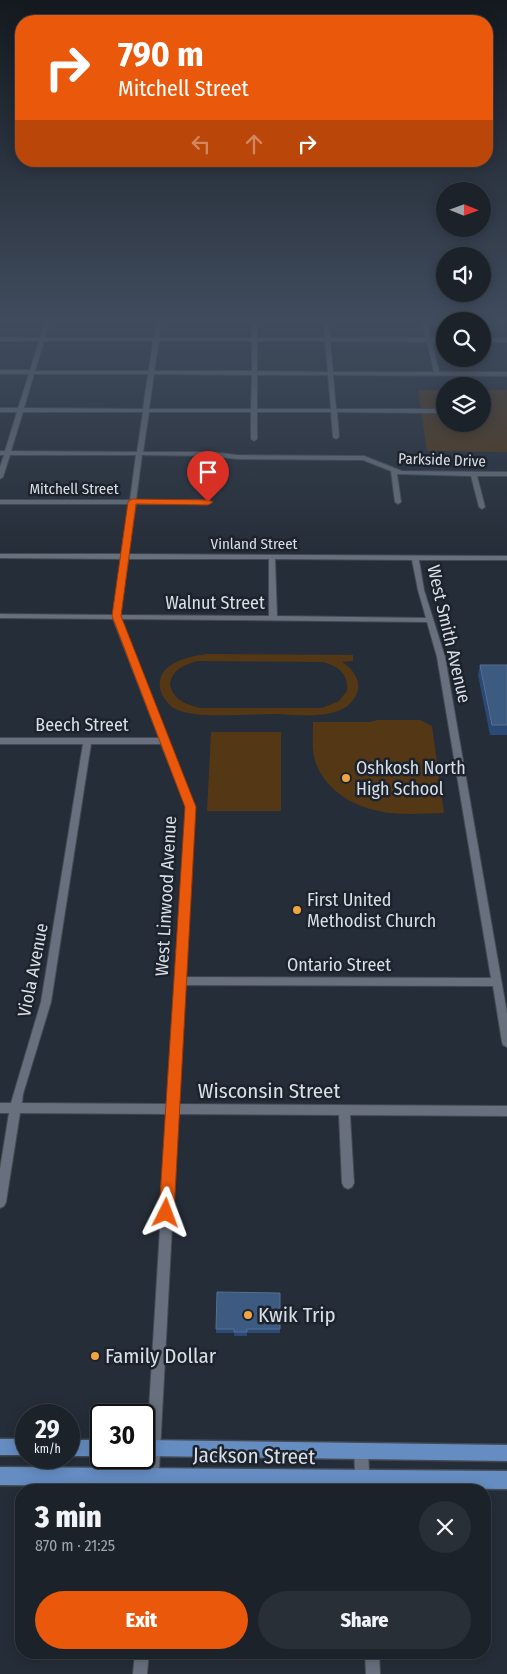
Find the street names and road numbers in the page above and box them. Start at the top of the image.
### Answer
street label: Parkside Drive [398,449,486,471]
street label: Mitchell Street [29,480,119,498]
street label: Vinland Street [211,535,298,553]
street label: West Smith Avenue [422,563,476,705]
street label: Walnut Street [165,592,265,614]
street label: Beech Street [35,714,129,736]
street label: West Linwood Avenue [151,815,181,977]
street label: Viola Avenue [13,921,53,1019]
street label: Ontario Street [287,954,391,976]
street label: Wisconsin Street [198,1078,340,1104]
street label: Jackson Street [193,1442,316,1470]

